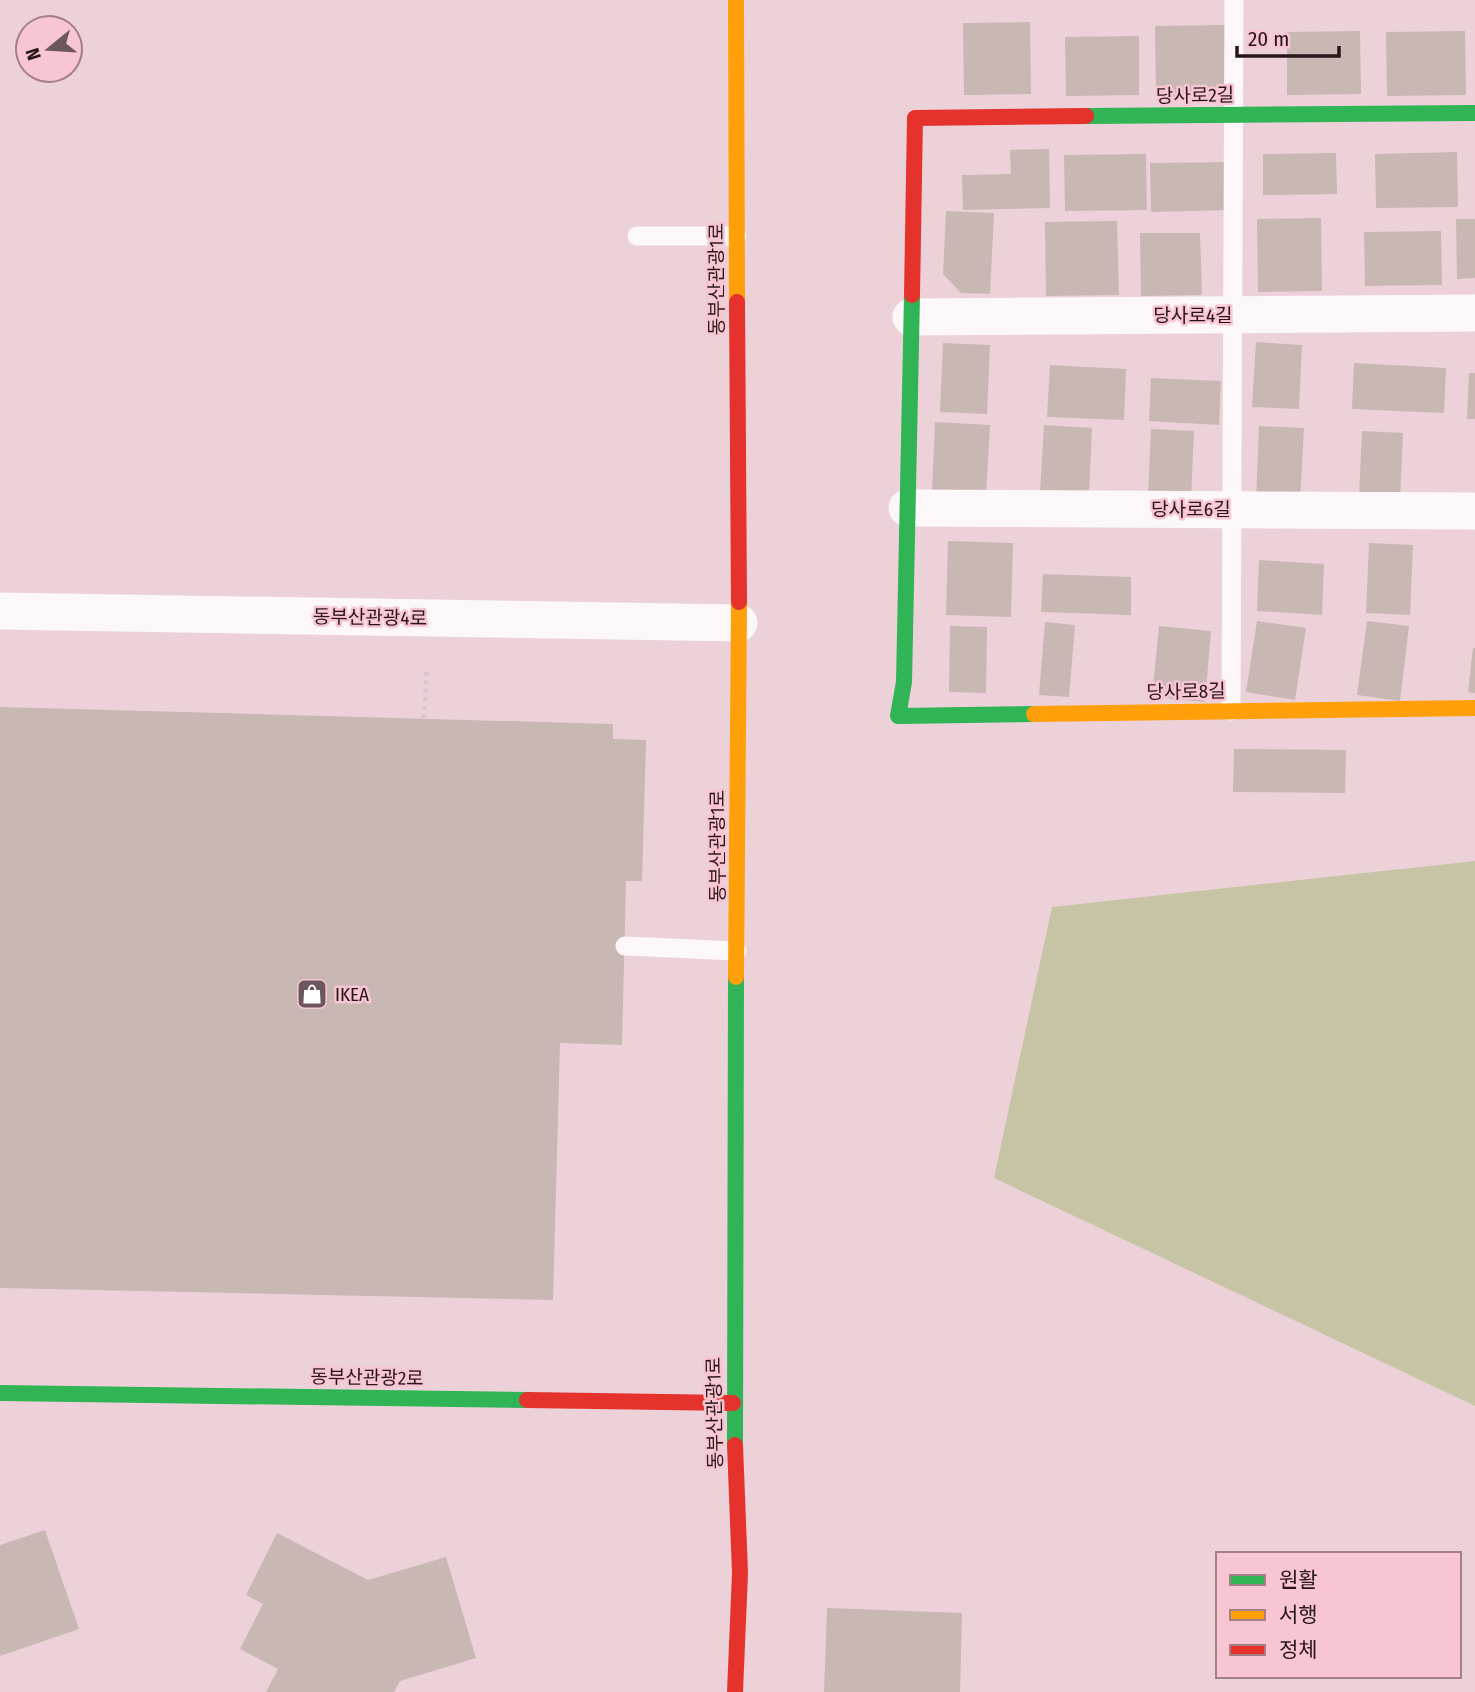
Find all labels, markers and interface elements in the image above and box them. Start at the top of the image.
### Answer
north arrow [14,14,84,84]
scale bar [1237,14,1338,58]
text: 20 m [1248,26,1289,52]
text: N [21,45,46,63]
street label: 당사로2길 [1156,83,1234,108]
street label: 동부산관광1로 [705,223,728,335]
street label: 당사로4길 [1153,304,1233,327]
street label: 당사로6길 [1151,498,1231,521]
street label: 동부산관광4로 [313,605,427,630]
street label: 당사로8길 [1146,679,1226,704]
street label: 동부산관광1로 [706,790,729,902]
shop icon: IKEA [295,977,329,1011]
place label: IKEA [335,983,369,1006]
street label: 동부산관광1로 [702,1357,727,1469]
street label: 동부산관광2로 [310,1365,424,1390]
legend [1216,1552,1461,1678]
text: 원활 [1279,1567,1318,1593]
text: 서행 [1279,1602,1318,1628]
text: 정체 [1279,1637,1318,1663]

